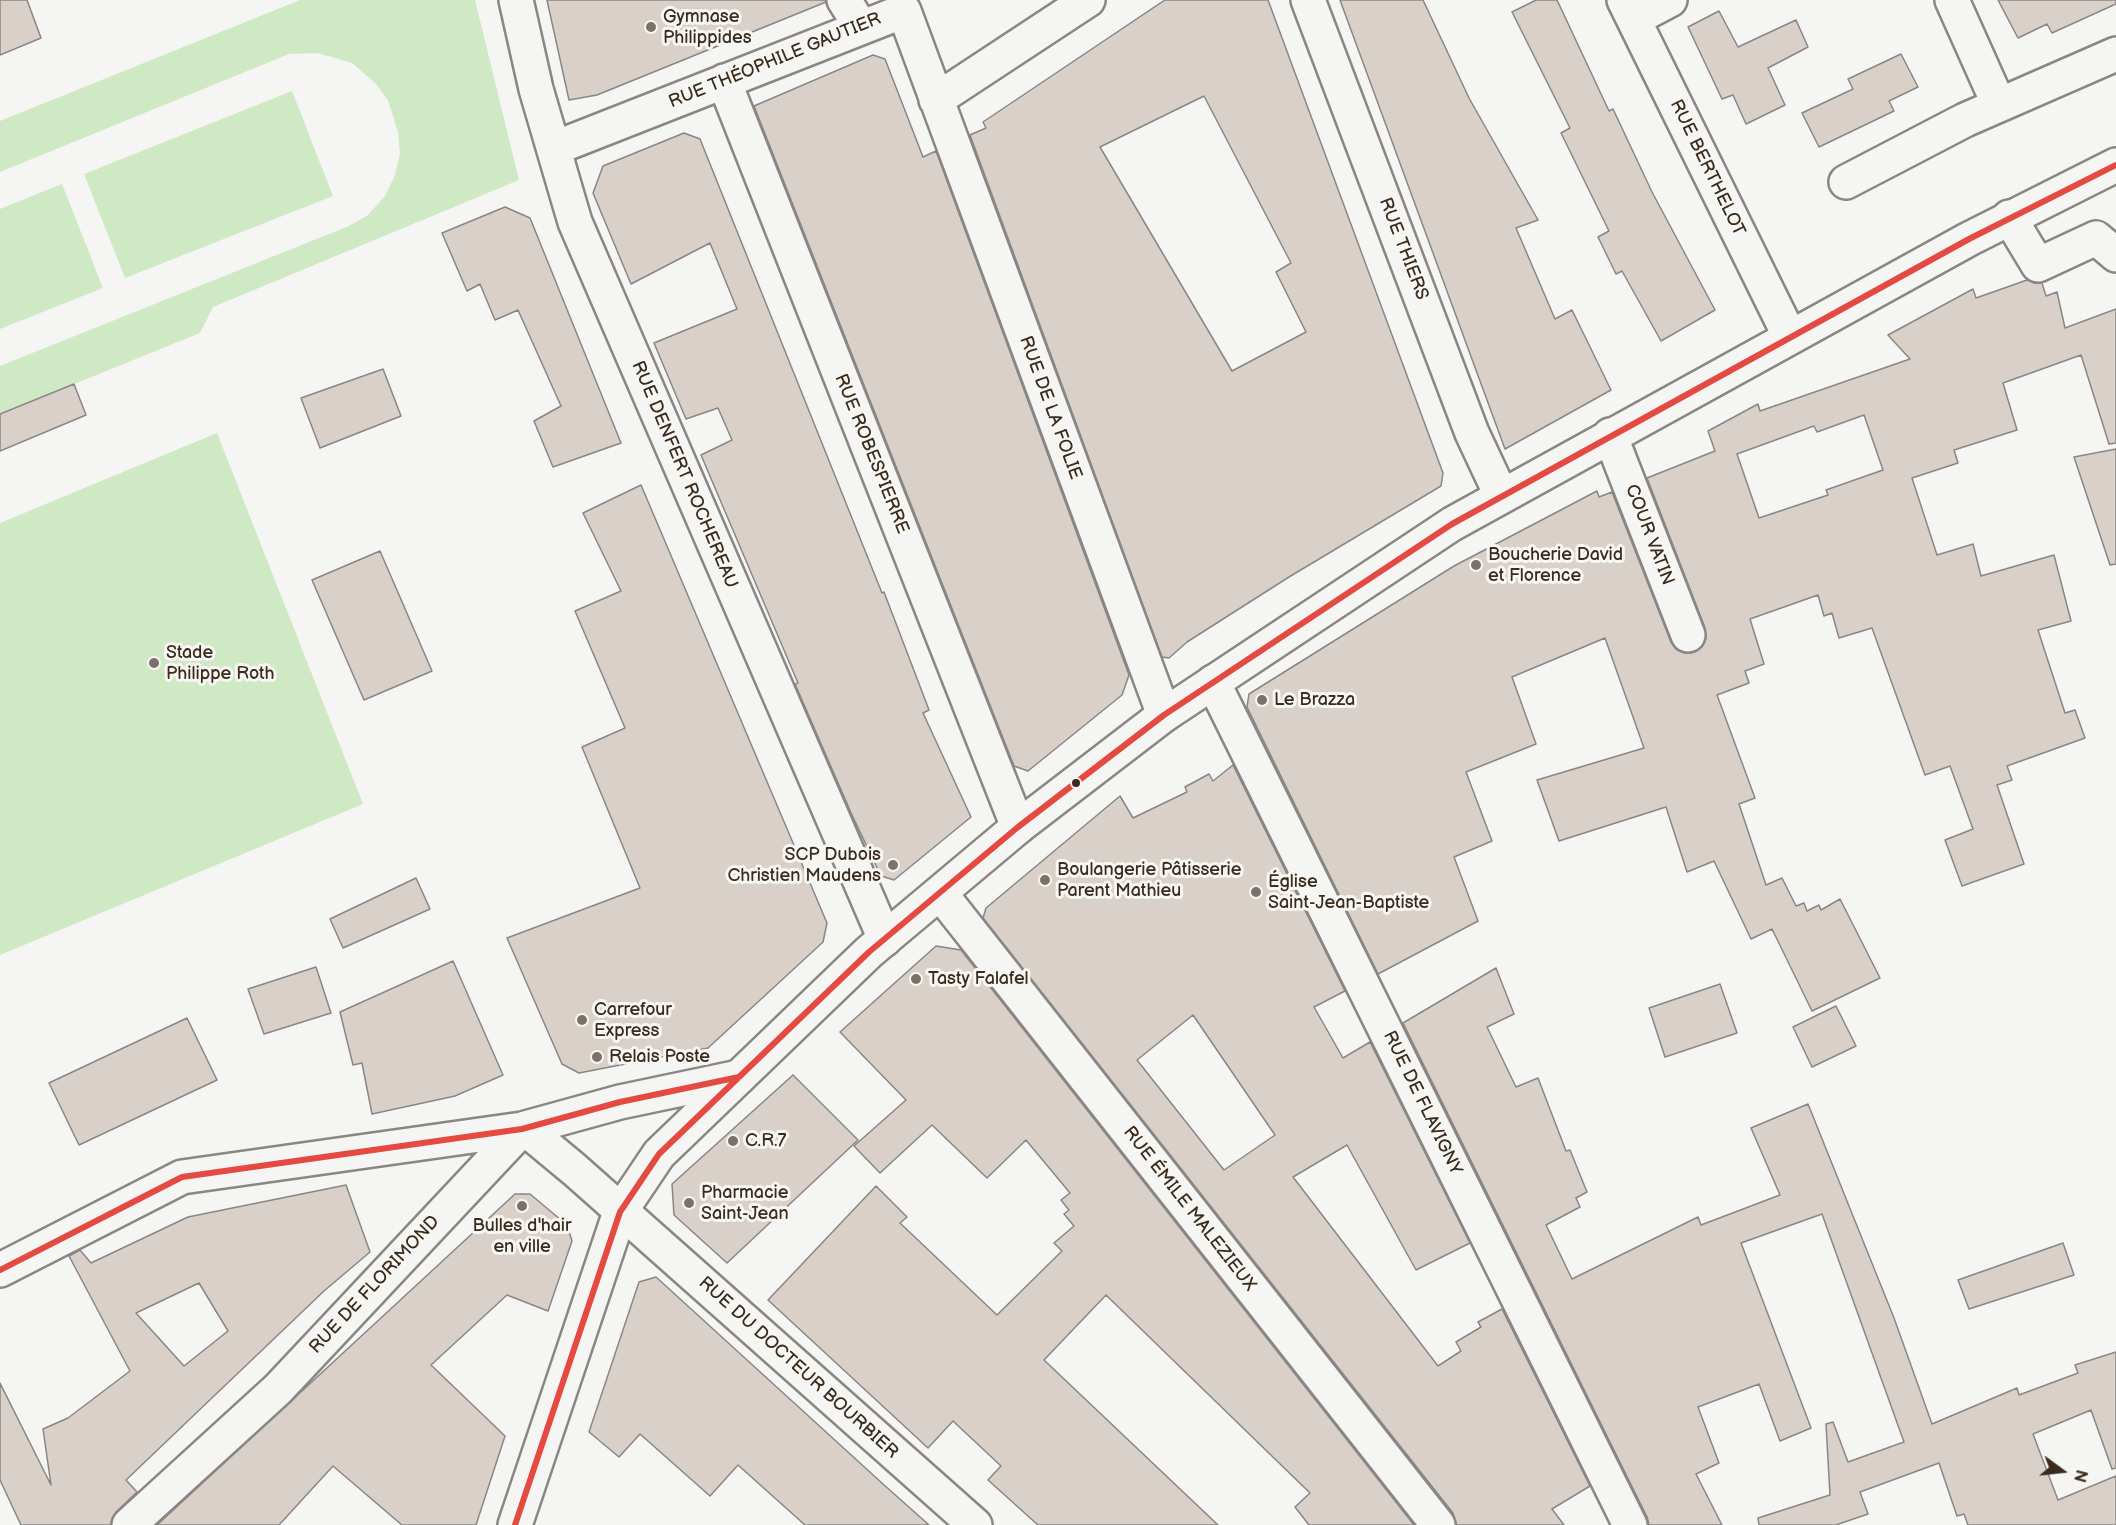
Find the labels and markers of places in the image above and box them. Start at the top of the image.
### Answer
place label: Gymnase Philippides [663,6,752,48]
marker: Gymnase Philippides [644,20,658,34]
place label: Boucherie David et Florence [1488,544,1623,586]
marker: Boucherie David et Florence [1469,558,1483,572]
place label: Stade Philippe Roth [166,642,274,684]
marker: Stade Philippe Roth [147,656,161,670]
place label: Le Brazza [1274,689,1355,711]
marker: Le Brazza [1255,693,1269,707]
unlabelled marker [1070,777,1082,789]
place label: SCP Dubois Christien Maudens [727,844,881,886]
marker: SCP Dubois Christien Maudens [886,858,900,872]
place label: Boulangerie Pâtisserie Parent Mathieu [1057,859,1241,902]
place label: Église Saint-Jean-Baptiste [1268,871,1429,914]
marker: Boulangerie Pâtisserie Parent Mathieu [1038,873,1052,887]
marker: Église Saint-Jean-Baptiste [1249,885,1263,899]
place label: Tasty Falafel [928,968,1029,990]
marker: Tasty Falafel [909,972,923,986]
place label: Carrefour Express [594,999,672,1042]
marker: Carrefour Express [575,1013,589,1027]
place label: Relais Poste [609,1046,710,1068]
marker: Relais Poste [590,1050,604,1064]
place label: C.R.7 [745,1130,786,1152]
marker: C.R.7 [726,1134,740,1148]
place label: Pharmacie Saint-Jean [701,1182,789,1224]
marker: Pharmacie Saint-Jean [682,1196,696,1210]
marker: Bulles d'hair en ville [515,1199,529,1213]
place label: Bulles d'hair en ville [472,1215,572,1258]

